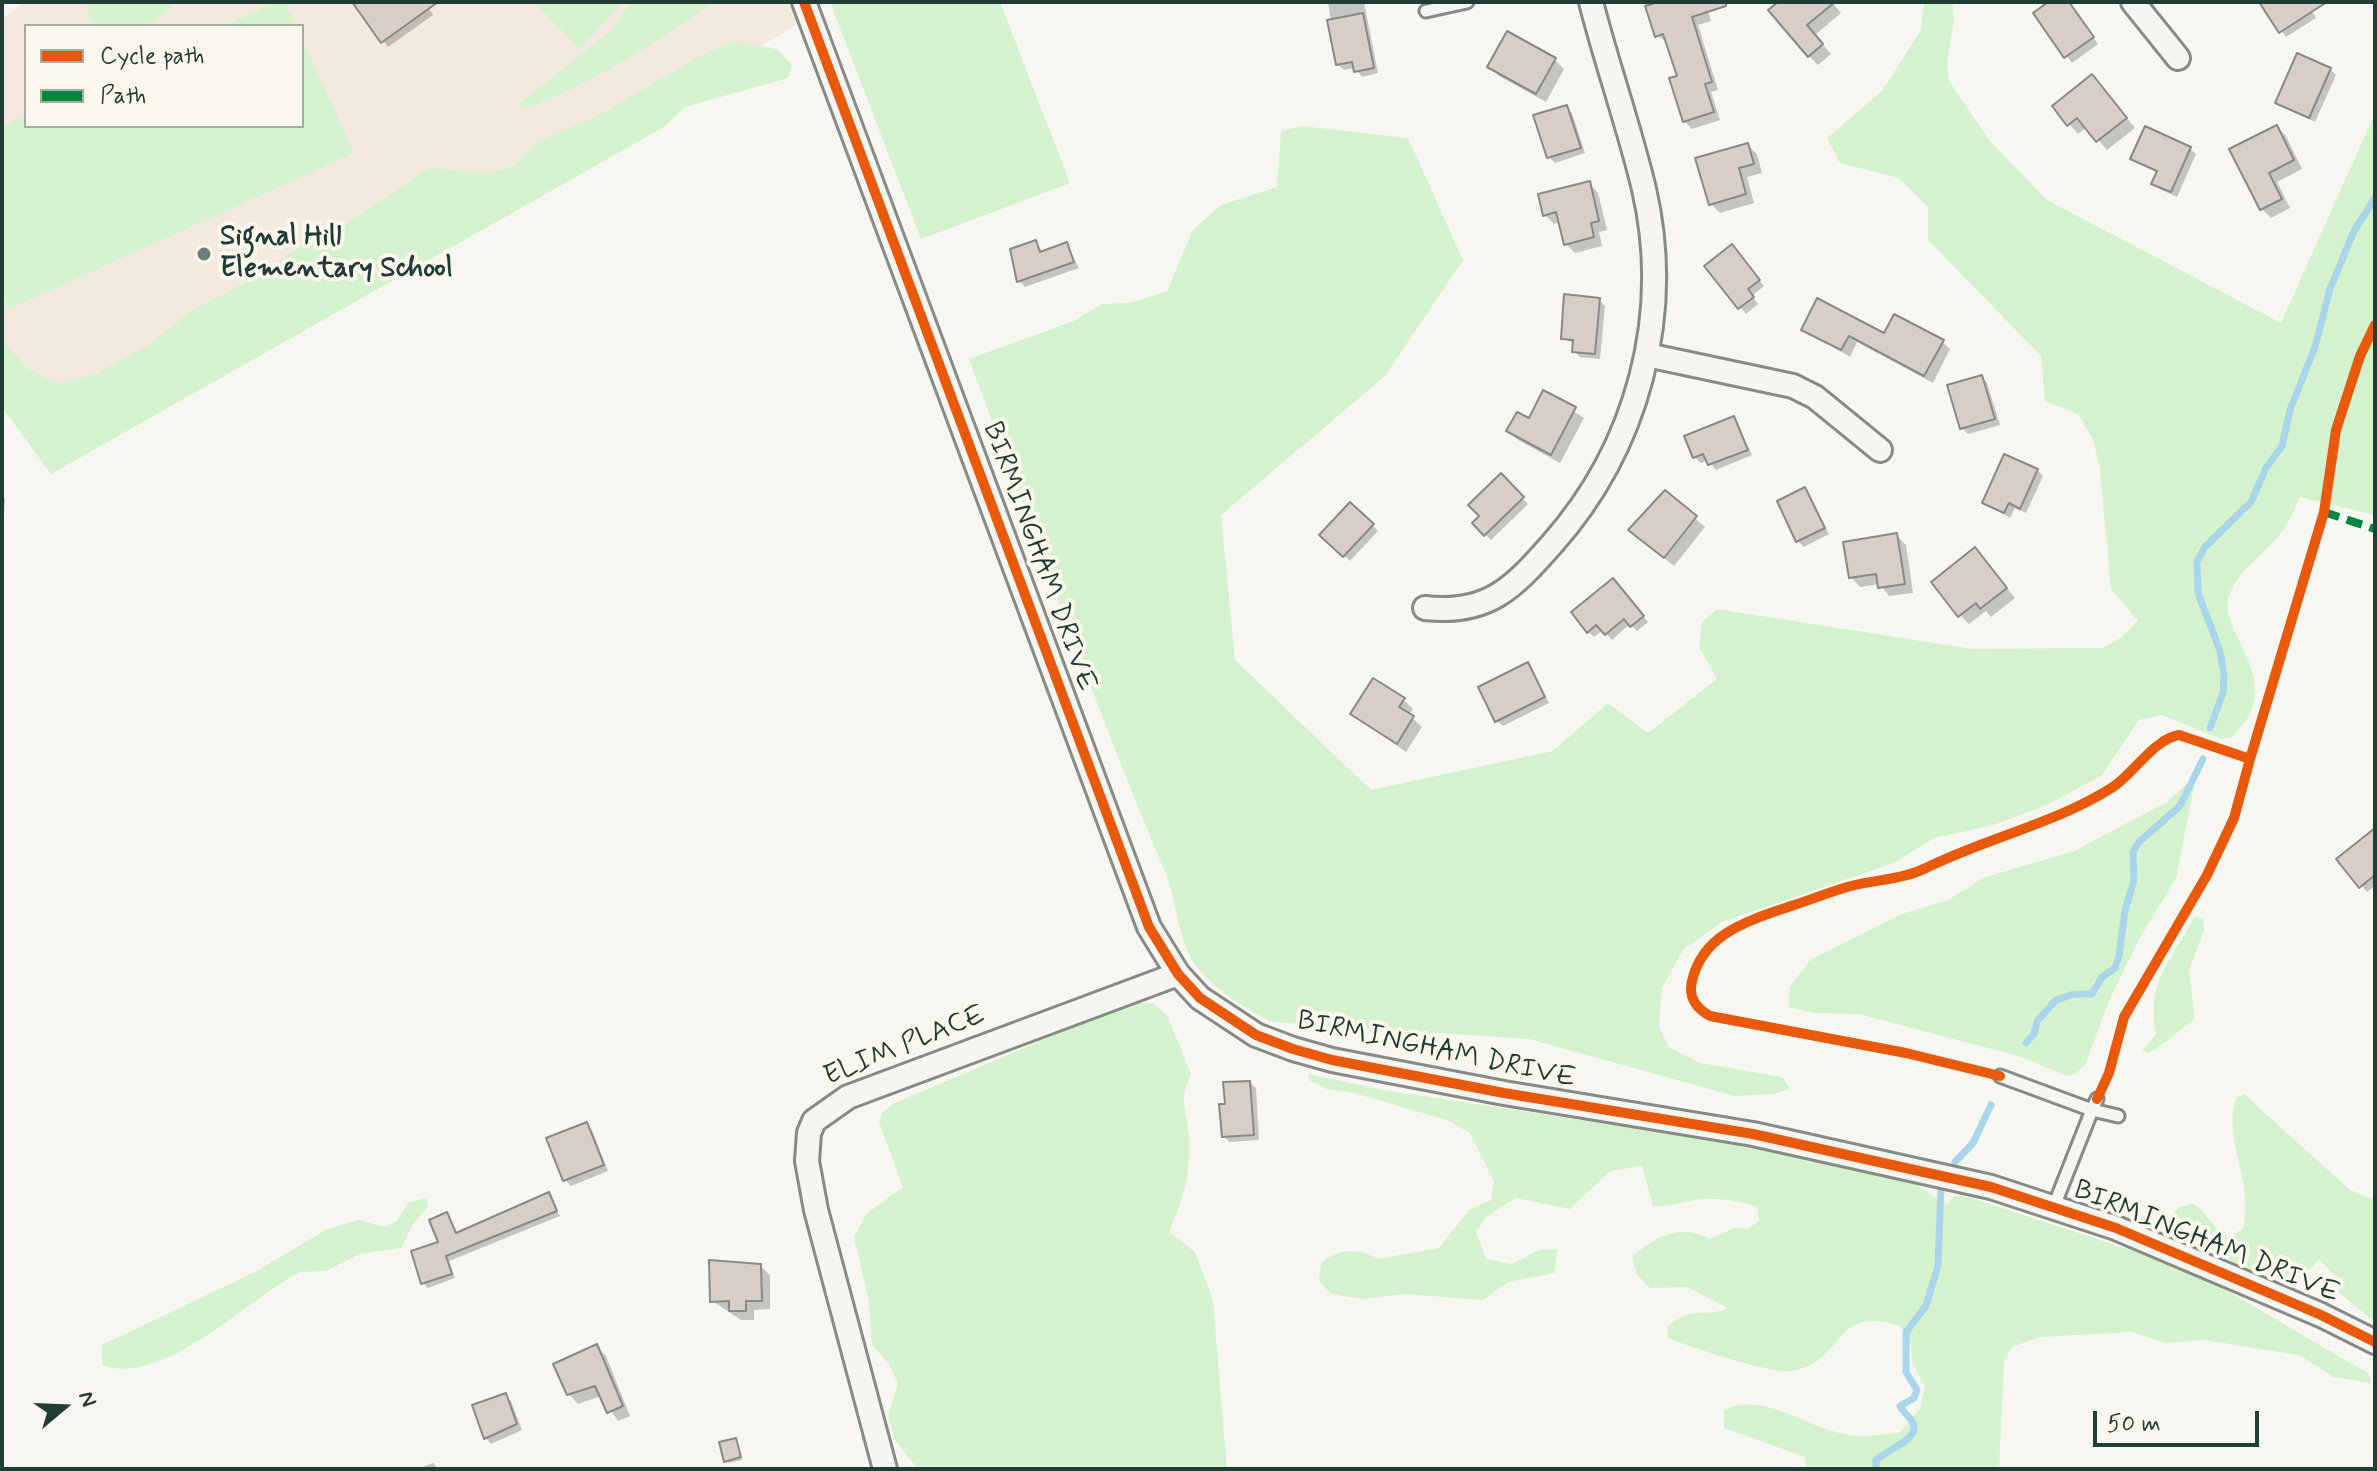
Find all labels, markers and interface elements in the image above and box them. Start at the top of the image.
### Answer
legend [24,24,304,128]
text: Cycle path [100,41,205,72]
text: Path [100,81,146,112]
place label: Signal Hill Elementary School [220,221,453,287]
marker: Signal Hill Elementary School [195,245,213,263]
street label: BIRMINGHAM DRIVE [974,418,1102,696]
street label: ELIM PLACE [819,999,991,1095]
street label: BIRMINGHAM DRIVE [1294,1005,1578,1097]
street label: BIRMINGHAM DRIVE [2068,1174,2344,1312]
north arrow [24,1367,104,1447]
text: N [71,1388,102,1411]
scale bar [2097,1395,2263,1445]
text: 50 m [2107,1409,2161,1440]

